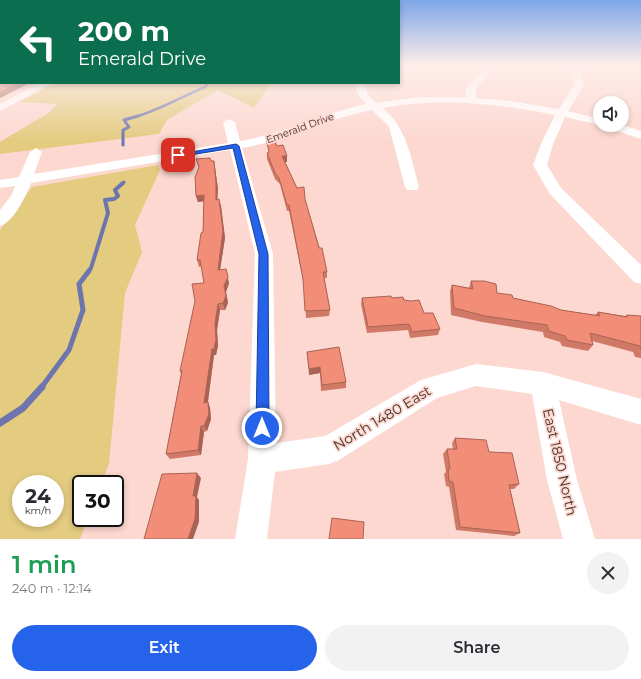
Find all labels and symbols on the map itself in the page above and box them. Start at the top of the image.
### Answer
street label: Emerald Drive [264,110,336,146]
pin [161,138,195,172]
street label: North 1480 East [330,382,435,454]
position arrow [241,407,283,449]
street label: East 1850 North [539,407,581,517]
speed limit sign: 30 [72,475,124,527]

